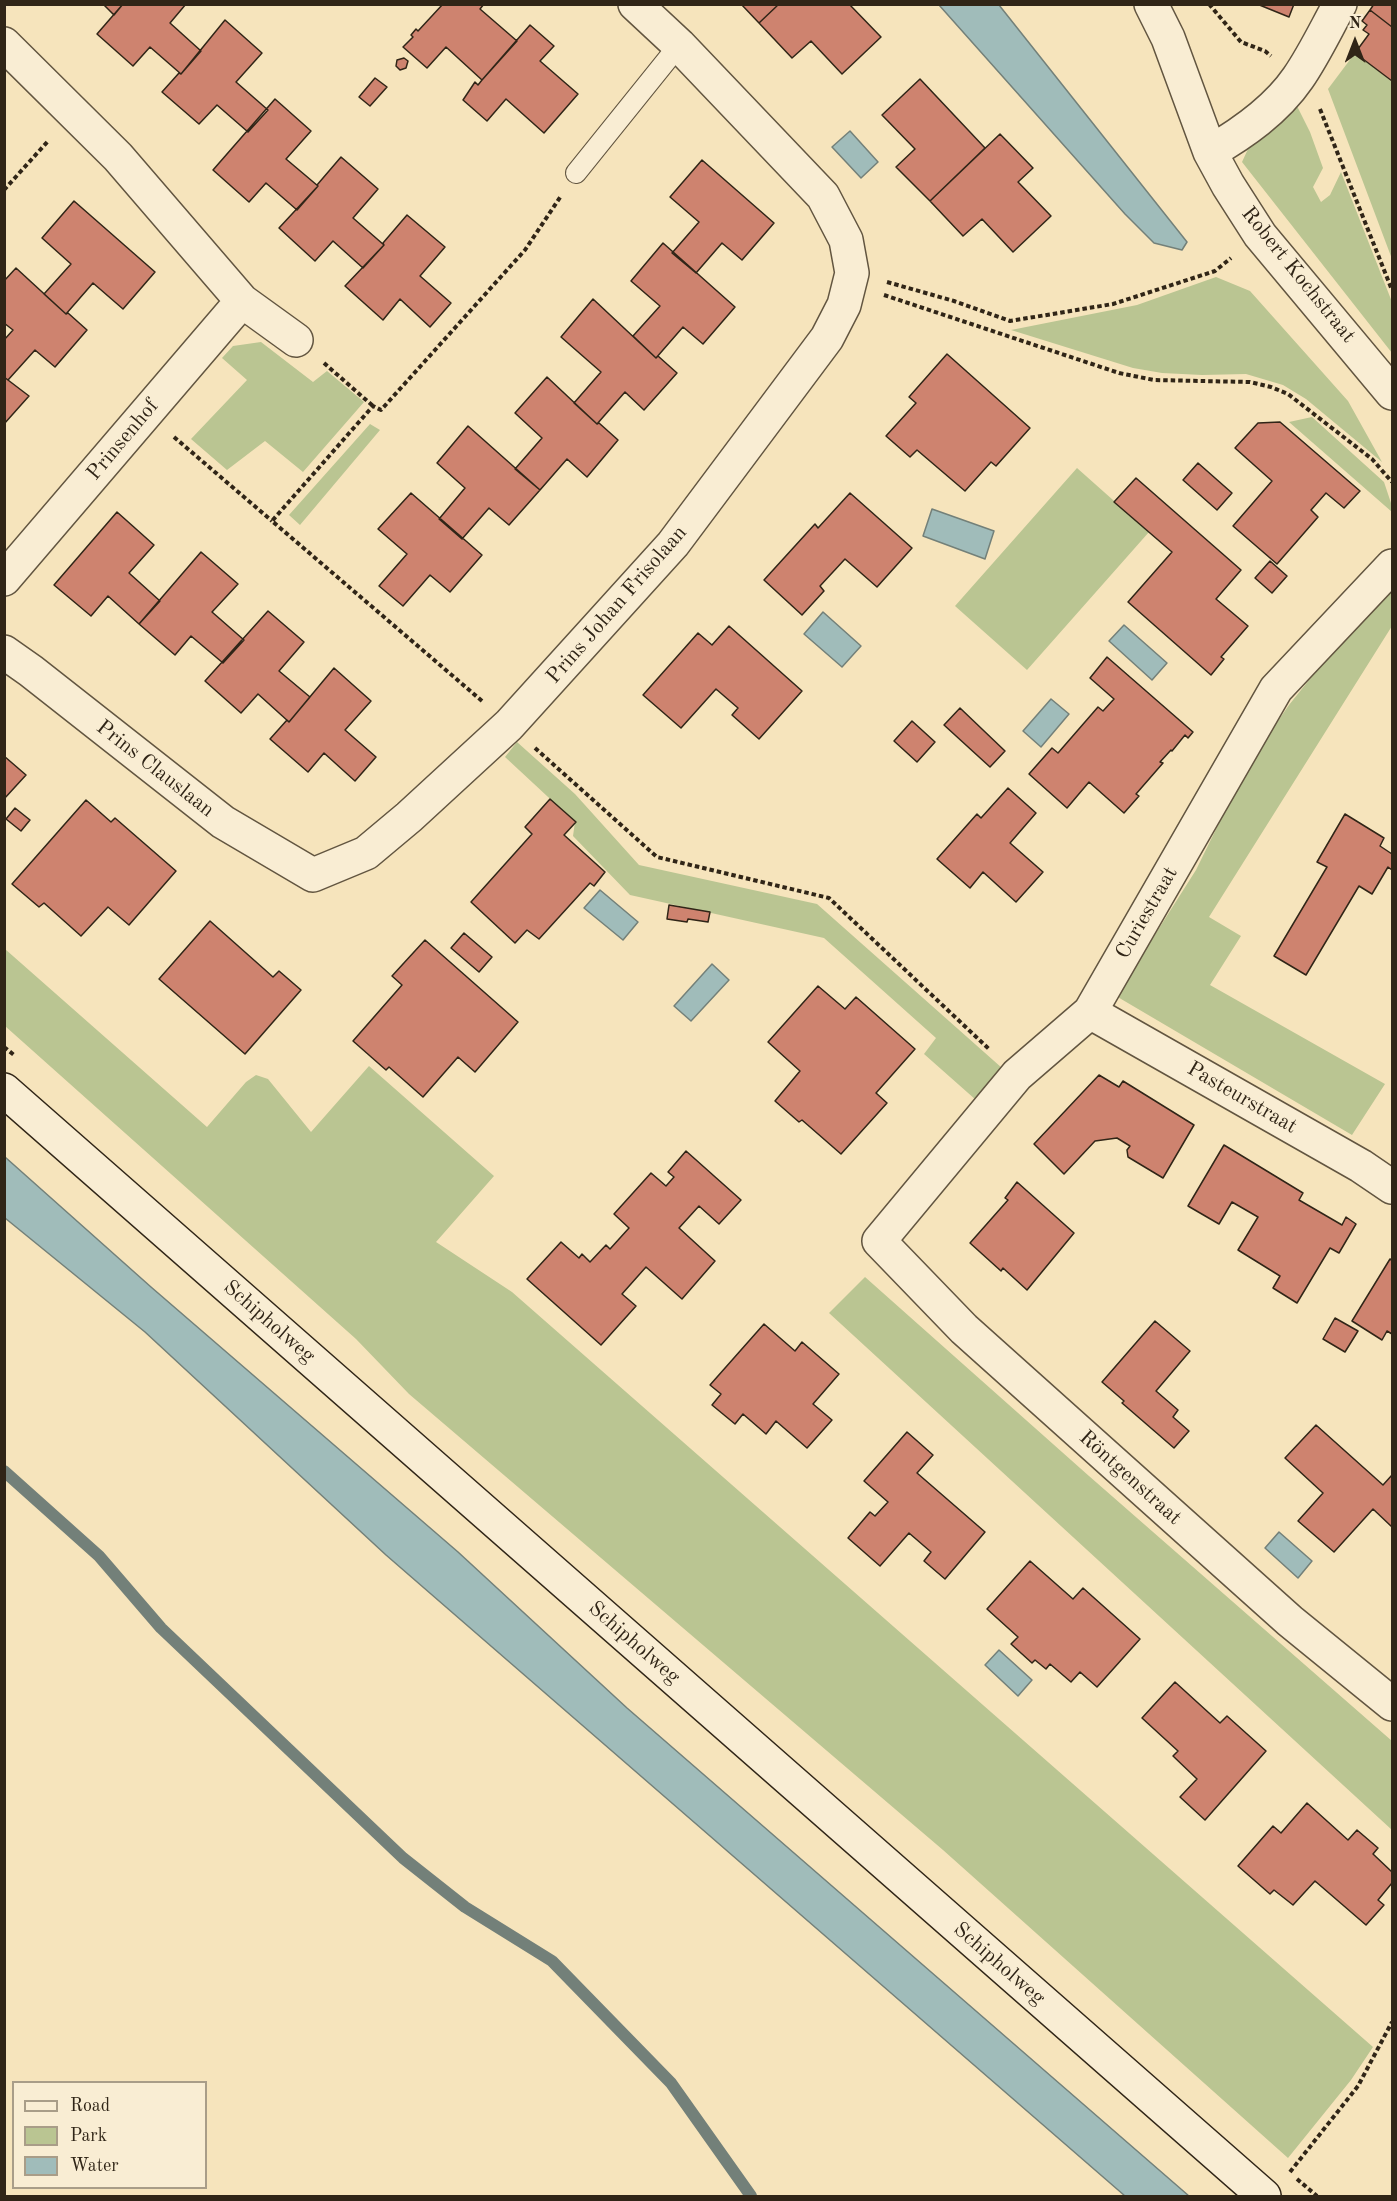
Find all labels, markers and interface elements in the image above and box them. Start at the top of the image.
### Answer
north arrow [1325,12,1385,72]
text: N [1349,16,1361,32]
street label: Robert Kochstraat [1235,202,1361,348]
street label: Prinsenhof [82,394,164,486]
street label: Prins Johan Frisolaan [541,521,693,689]
street label: Prins Clauslaan [91,715,219,823]
street label: Curiestraat [1110,862,1184,964]
street label: Pasteurstraat [1183,1056,1301,1140]
street label: Schipholweg [218,1275,320,1369]
street label: Röntgenstraat [1073,1425,1187,1531]
street label: Schipholweg [583,1596,685,1690]
street label: Schipholweg [948,1917,1050,2011]
legend [12,2081,207,2189]
text: Road [70,2097,110,2115]
text: Park [70,2127,107,2145]
text: Water [70,2157,119,2175]

